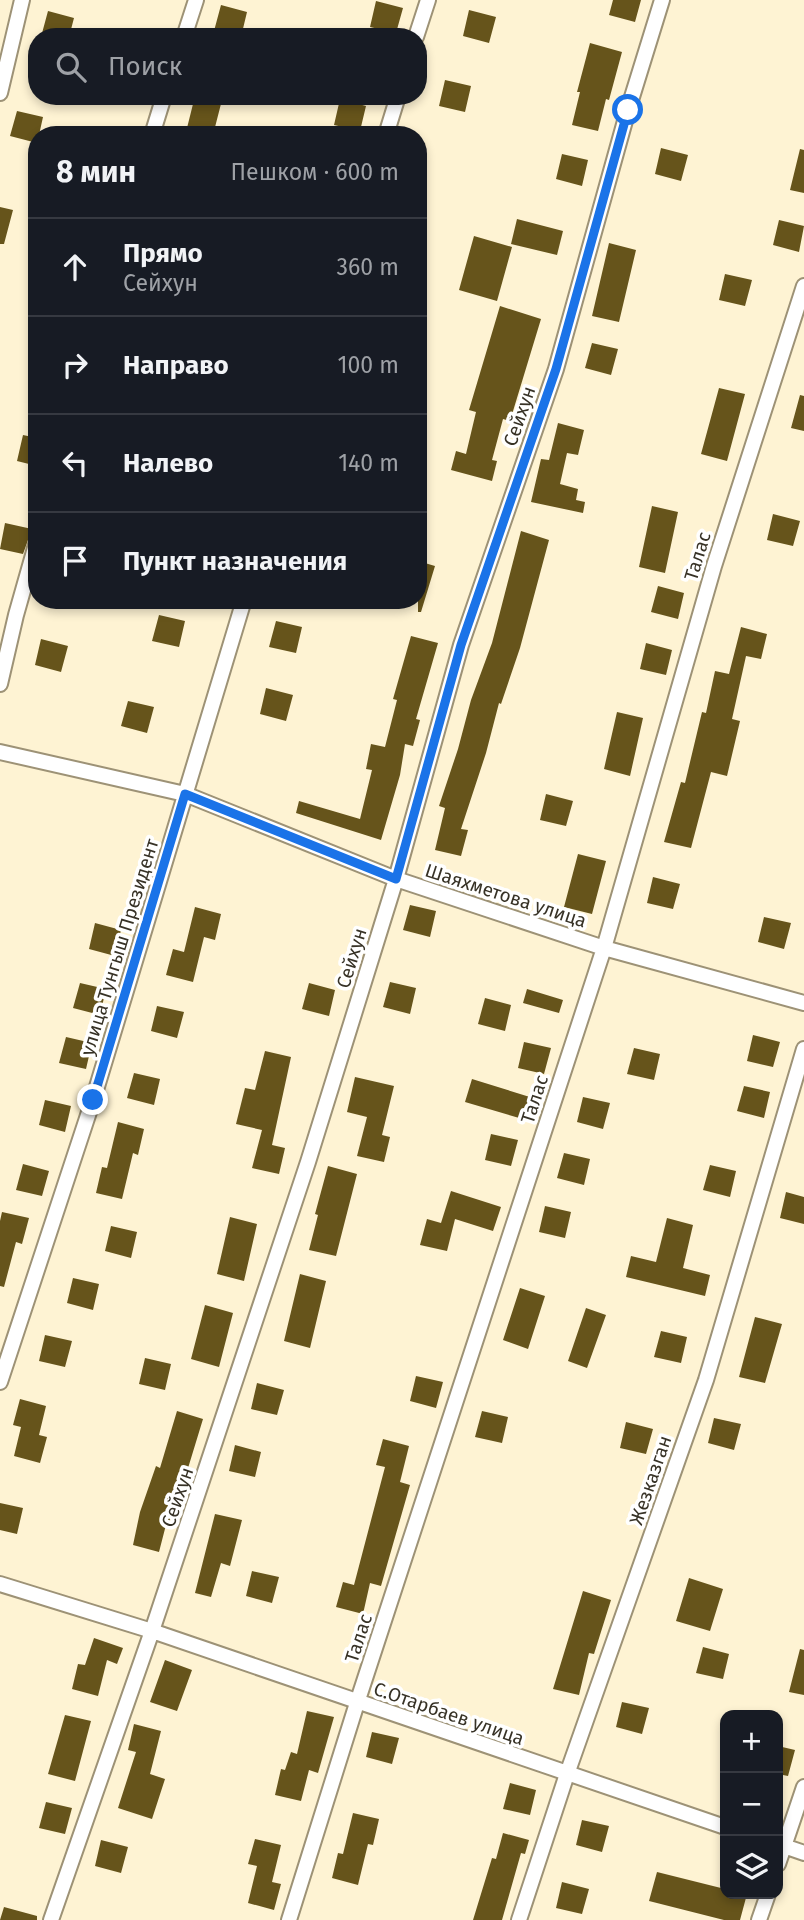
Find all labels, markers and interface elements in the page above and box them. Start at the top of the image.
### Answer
search box [28,28,427,105]
icon: search [52,48,90,86]
text: Поиск [108,51,182,82]
route start [612,94,643,125]
text: 8 мин [56,154,136,190]
text: Пешком · 600 m [231,158,399,186]
text: Прямо [123,238,203,269]
icon: ahead [56,248,94,286]
text: 360 m [337,253,399,281]
text: Сейхун [123,269,198,297]
icon: right [56,346,94,384]
text: Направо [123,350,229,381]
text: 100 m [338,351,399,379]
street label: Сейхун [499,383,540,449]
icon: left [56,444,94,482]
text: Налево [123,448,213,479]
text: 140 m [338,449,399,477]
street label: Талас [679,529,716,583]
icon: arrive [56,542,94,580]
text: Пункт назначения [123,546,347,577]
street label: улица Тунгыш Президент [76,836,164,1058]
street label: Шаяхметова улица [422,859,589,932]
street label: Сейхун [331,925,372,991]
street label: Талас [516,1072,553,1126]
route end [77,1084,108,1115]
street label: Жезказган [624,1432,677,1528]
street label: Сейхун [157,1464,198,1530]
street label: Талас [340,1611,377,1665]
street label: С.Отарбаев улица [371,1677,527,1750]
map controls [720,1710,783,1899]
button: + [720,1710,783,1773]
button: − [720,1773,783,1836]
button: layers [720,1836,783,1899]

